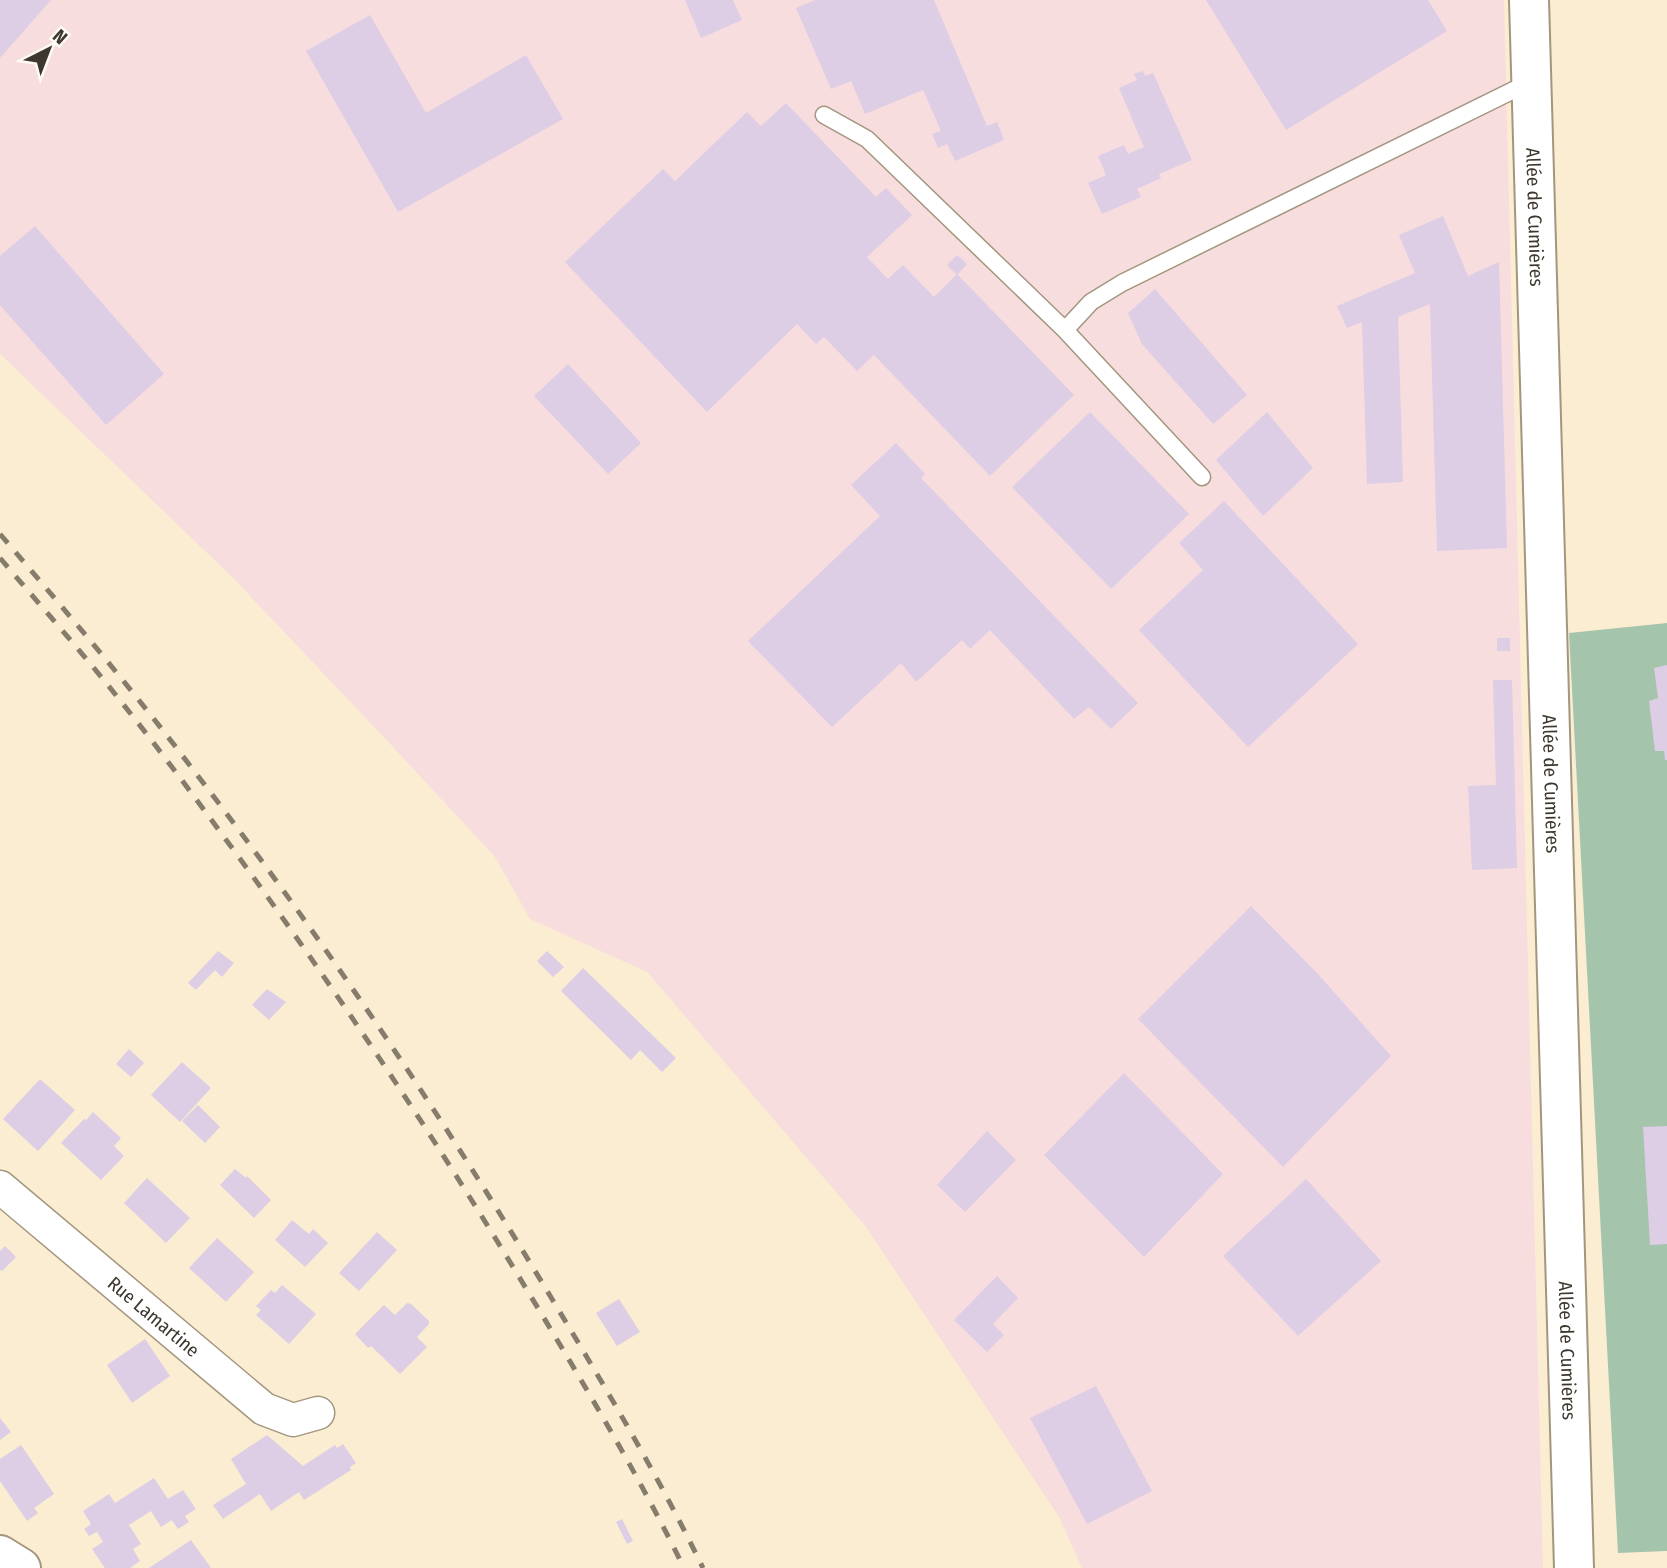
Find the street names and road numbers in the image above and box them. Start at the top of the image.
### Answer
street label: Allée de Cumières [1521,147,1548,287]
street label: Allée de Cumières [1538,714,1564,853]
street label: Rue Lamartine [103,1272,204,1362]
street label: Allée de Cumières [1554,1281,1581,1420]

